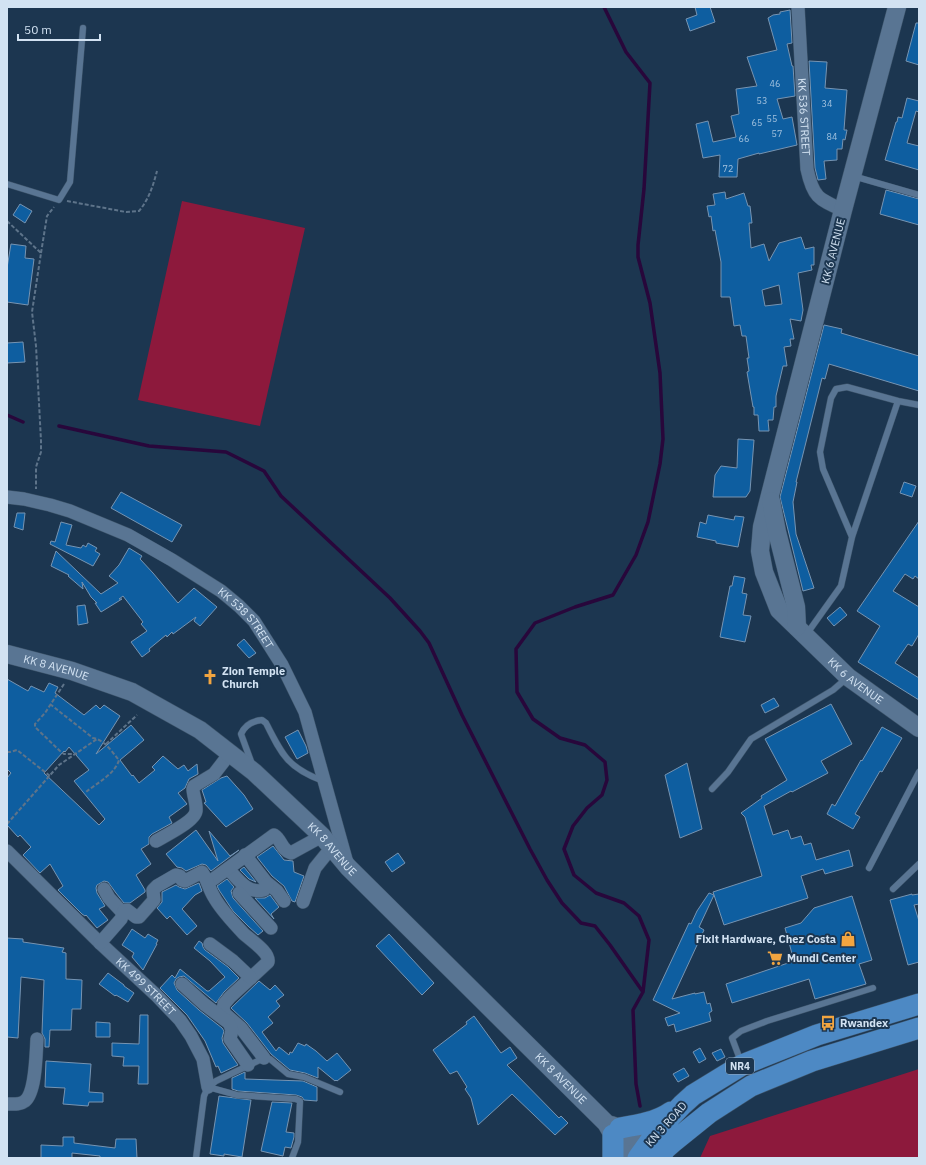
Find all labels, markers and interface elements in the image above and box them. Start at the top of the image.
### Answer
scale bar [18,16,100,42]
text: 50 m [24,22,52,37]
house number: 46 [770,78,780,89]
street label: KK 536 STREET [795,78,813,157]
house number: 53 [757,95,767,106]
house number: 34 [822,98,832,109]
house number: 55 [767,113,777,124]
house number: 65 [752,117,762,128]
house number: 57 [772,128,782,139]
house number: 84 [827,131,837,142]
house number: 66 [739,133,749,144]
house number: 72 [723,163,733,174]
street label: KK 6 AVENUE [818,217,848,285]
street label: KK 538 STREET [215,584,277,652]
street label: KK 8 AVENUE [22,652,91,683]
street label: KK 6 AVENUE [825,654,886,707]
place label: Zion Temple Church [222,664,285,691]
church icon: Zion Temple Church [201,668,219,686]
street label: KK 8 AVENUE [305,819,360,879]
shop icon: Fixit Hardware, Chez Costa [839,930,857,948]
place label: Fixit Hardware, Chez Costa [696,932,836,946]
supermarket icon: Mundi Center [766,949,784,967]
place label: Mundi Center [787,951,857,965]
street label: KK 499 STREET [113,954,179,1019]
bus stop icon: Rwandex [819,1014,837,1032]
place label: Rwandex [840,1016,888,1030]
street label: KK 8 AVENUE [532,1050,590,1107]
road number: NR4 [726,1058,754,1074]
street label: KN 3 ROAD [642,1099,690,1149]

